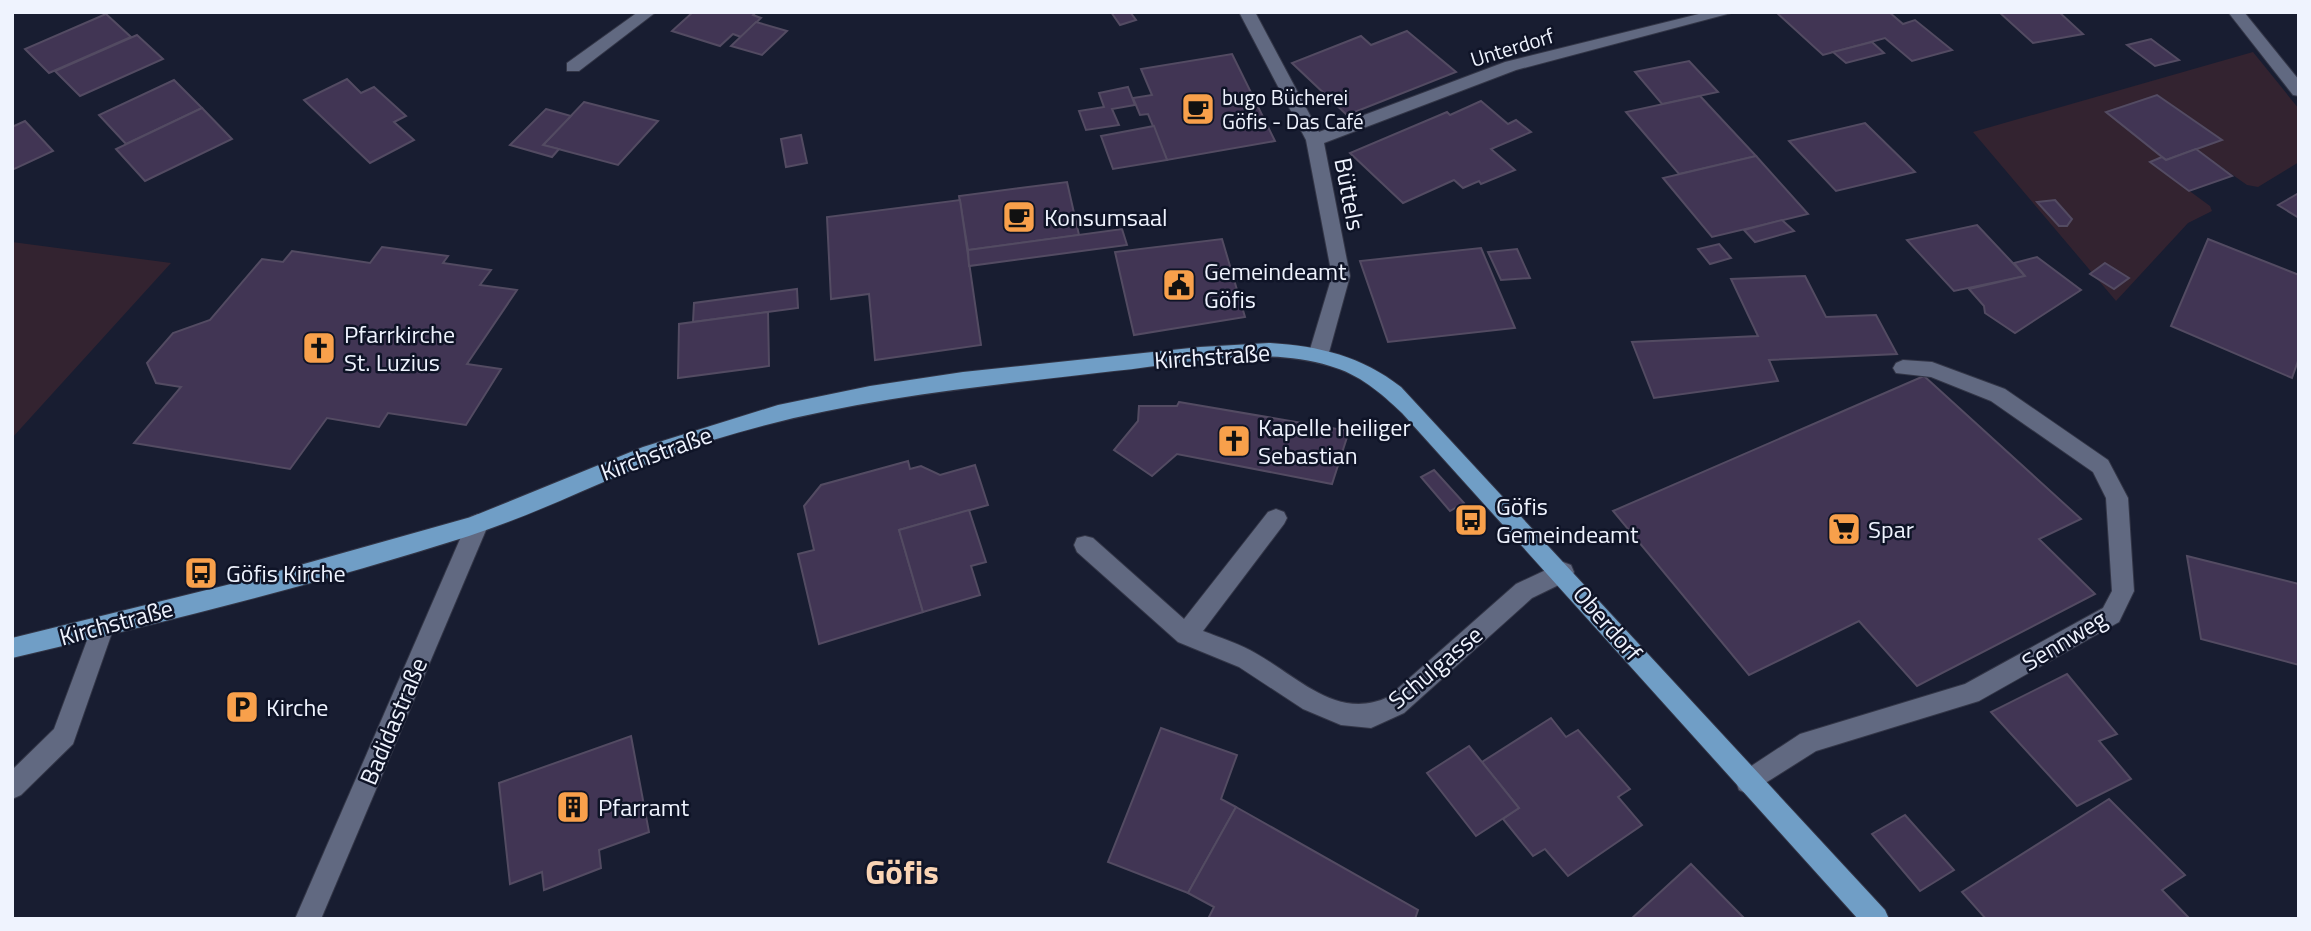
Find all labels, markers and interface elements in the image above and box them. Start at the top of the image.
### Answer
street label: Unterdorf [1466,19,1558,75]
place label: bugo Bücherei Göfis - Das Café [1222,81,1364,137]
cafe icon: bugo Bücherei Göfis - Das Café [1179,90,1217,128]
street label: Büttels [1325,155,1375,233]
cafe icon: Konsumsaal [1000,198,1038,236]
place label: Konsumsaal [1044,199,1168,235]
place label: Gemeindeamt Göfis [1204,253,1347,317]
public building icon: Gemeindeamt Göfis [1160,266,1198,304]
place label: Pfarrkirche St. Luzius [344,316,455,380]
church icon: Pfarrkirche St. Luzius [300,329,338,367]
street label: Kirchstraße [1153,334,1271,378]
place label: Kapelle heiliger Sebastian [1258,409,1411,473]
street label: Kirchstraße [595,416,717,490]
church icon: Kapelle heiliger Sebastian [1215,422,1253,460]
place label: Göfis Gemeindeamt [1496,488,1639,552]
bus stop icon: Göfis Gemeindeamt [1452,501,1490,539]
supermarket icon: Spar [1825,510,1863,548]
place label: Spar [1868,511,1914,547]
bus stop icon: Göfis Kirche [182,554,220,592]
place label: Göfis Kirche [226,555,346,591]
street label: Oberdorf [1565,577,1651,669]
street label: Kirchstraße [55,590,177,654]
street label: Sennweg [2015,601,2113,679]
street label: Schulgasse [1380,617,1490,717]
street label: Badidastraße [350,652,436,790]
parking icon: Kirche [223,688,261,726]
place label: Kirche [266,689,328,725]
building icon: Pfarramt [554,788,592,826]
place label: Pfarramt [598,789,690,825]
district label: Göfis [865,847,939,897]

